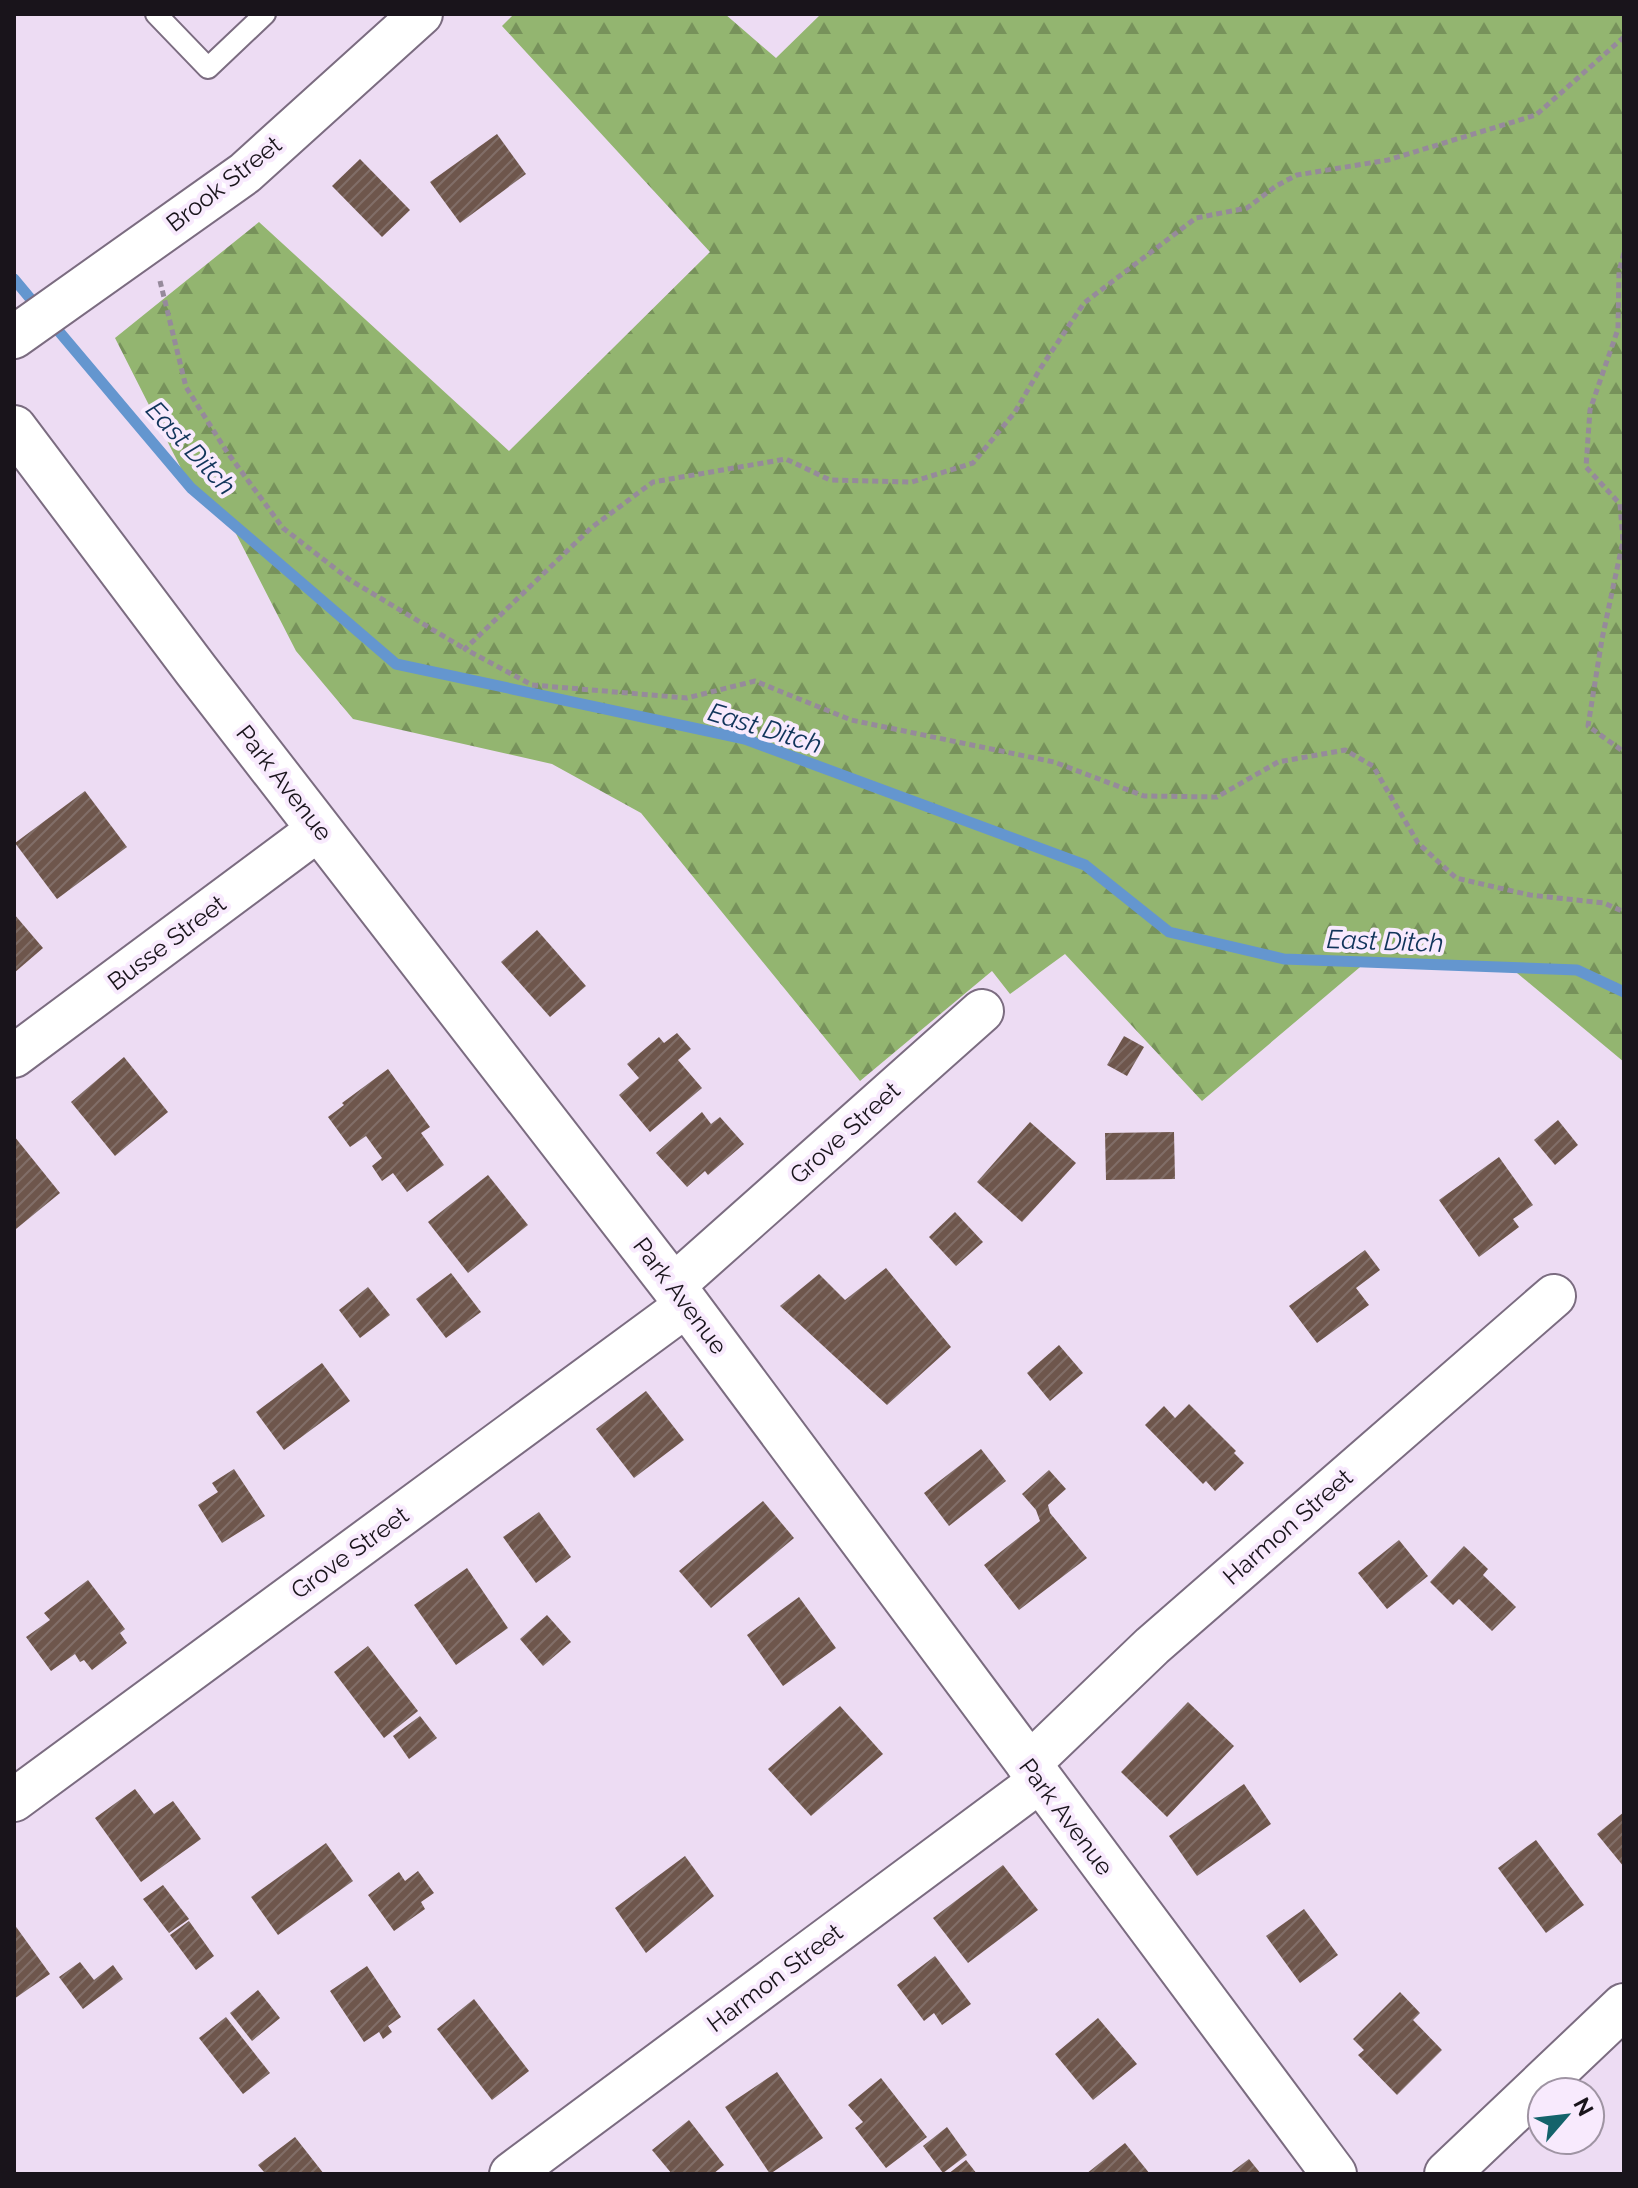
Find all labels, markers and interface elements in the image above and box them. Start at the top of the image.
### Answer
street label: Brook Street [160,130,287,238]
water label: East Ditch [140,395,242,501]
water label: East Ditch [705,697,825,759]
street label: Park Avenue [230,719,338,846]
street label: Busse Street [102,889,231,996]
water label: East Ditch [1326,924,1444,958]
street label: Grove Street [784,1076,906,1190]
street label: Park Avenue [627,1232,734,1360]
street label: Harmon Street [1217,1463,1358,1591]
street label: Grove Street [285,1500,414,1605]
street label: Park Avenue [1013,1753,1120,1881]
street label: Harmon Street [701,1917,848,2038]
north arrow [1526,2076,1606,2156]
text: N [1568,2093,1599,2120]

